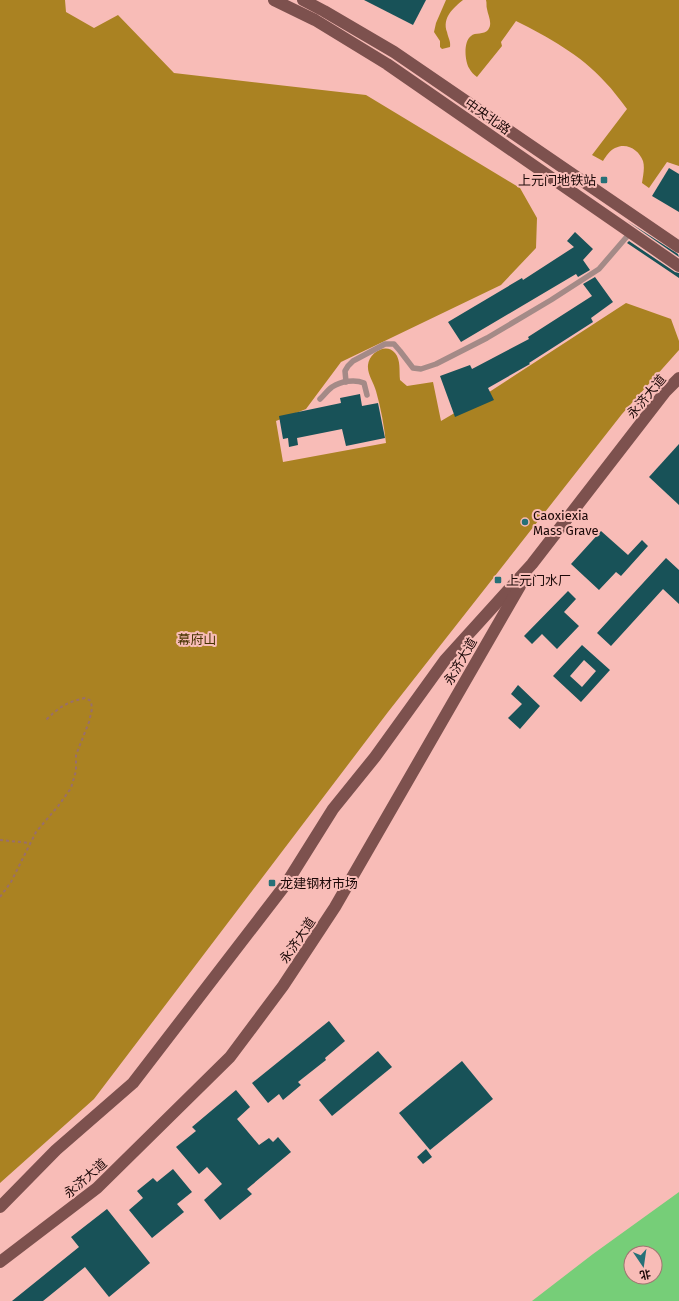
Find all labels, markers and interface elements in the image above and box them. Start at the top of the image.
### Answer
street label: 中央北路 [462,95,513,137]
place label: 上元门地铁站 [518,173,596,188]
marker: 上元门地铁站 [599,175,609,185]
street label: 永济大道 [624,372,669,421]
place label: Caoxiexia Mass Grave [533,508,599,538]
marker: Caoxiexia Mass Grave [520,517,530,527]
place label: 上元门水厂 [506,573,571,588]
marker: 上元门水厂 [493,575,503,585]
park label: 幕府山 [177,632,217,647]
street label: 永济大道 [441,635,480,688]
place label: 龙建钢材市场 [280,876,358,891]
marker: 龙建钢材市场 [267,878,277,888]
street label: 永济大道 [277,915,318,966]
street label: 永济大道 [61,1156,110,1201]
north arrow [623,1245,663,1285]
text: 北 [638,1267,652,1282]

